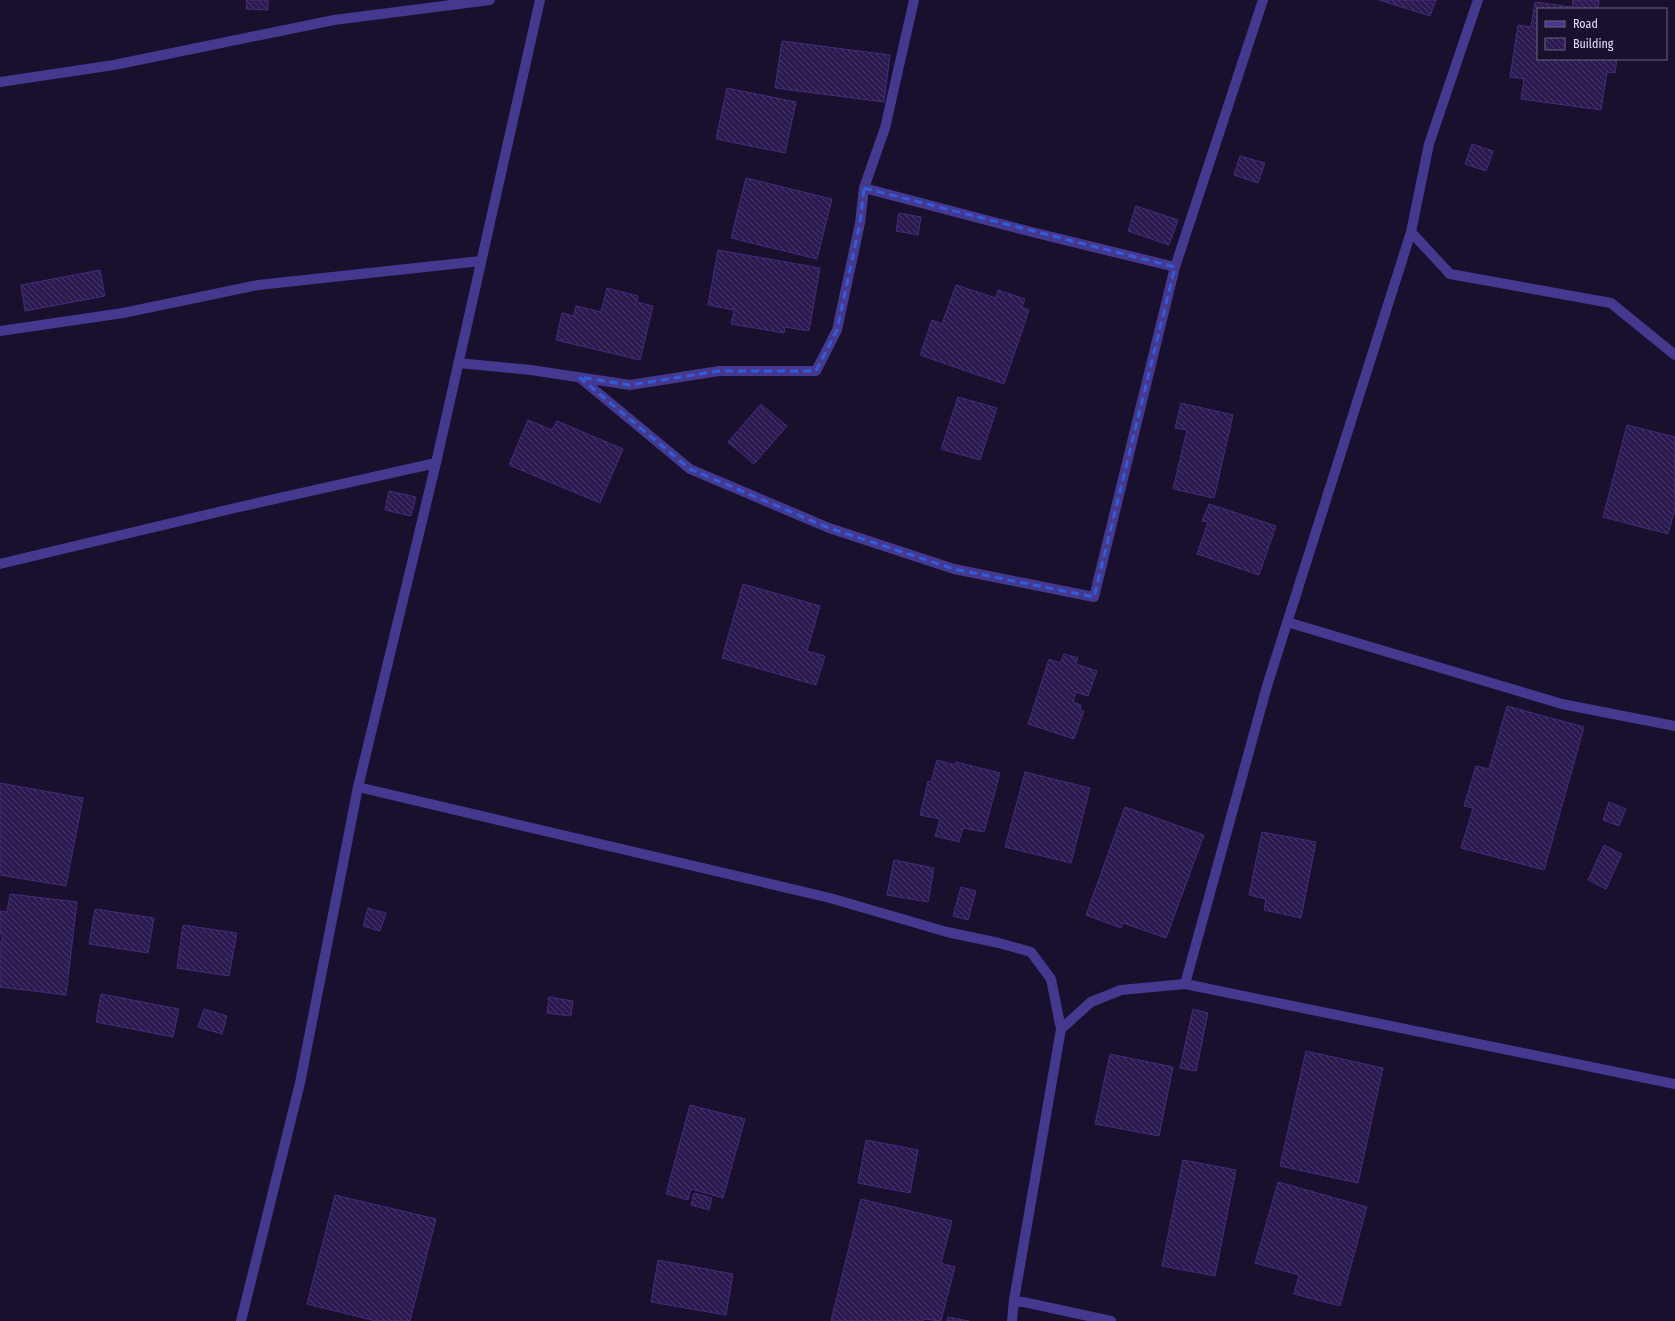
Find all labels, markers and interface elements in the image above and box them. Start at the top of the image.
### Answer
legend [1537,8,1667,60]
text: Road [1573,17,1598,31]
text: Building [1573,37,1614,51]

